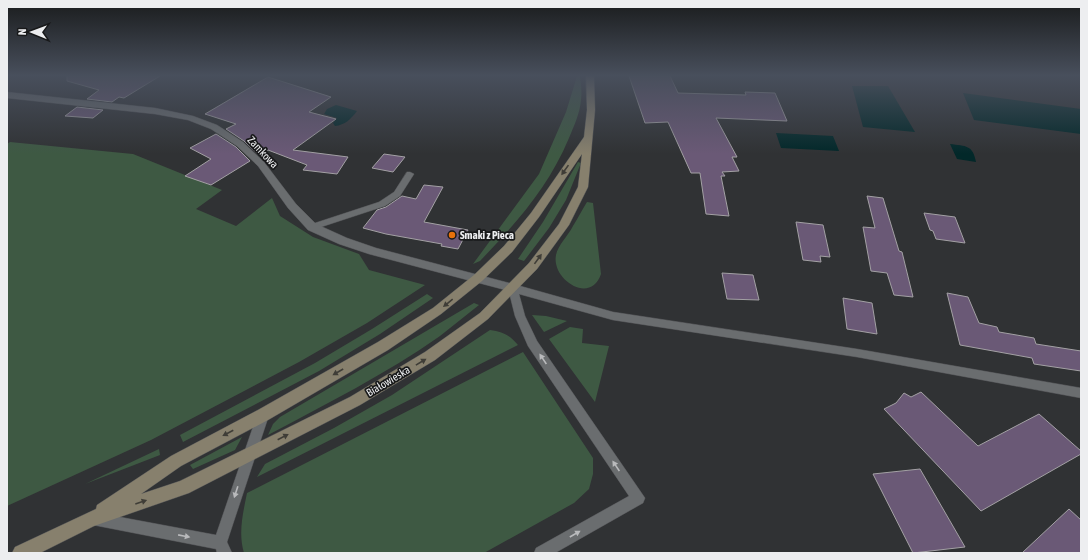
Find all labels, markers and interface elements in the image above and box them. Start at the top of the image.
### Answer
north arrow [12,12,52,52]
text: N [16,28,28,35]
street label: Zamkowa [245,134,281,170]
one-way arrow [561,164,569,175]
place label: Smaki z Pieca [460,229,514,241]
marker: Smaki z Pieca [447,230,457,240]
one-way arrow [534,253,543,264]
one-way arrow [442,298,453,307]
one-way arrow [539,353,546,364]
one-way arrow [415,358,427,365]
street label: Białowieska [364,363,412,399]
one-way arrow [332,368,344,375]
one-way arrow [222,430,234,437]
one-way arrow [277,434,288,441]
one-way arrow [612,461,620,471]
one-way arrow [233,486,239,498]
one-way arrow [135,499,147,505]
one-way arrow [569,530,581,537]
one-way arrow [178,533,190,539]

